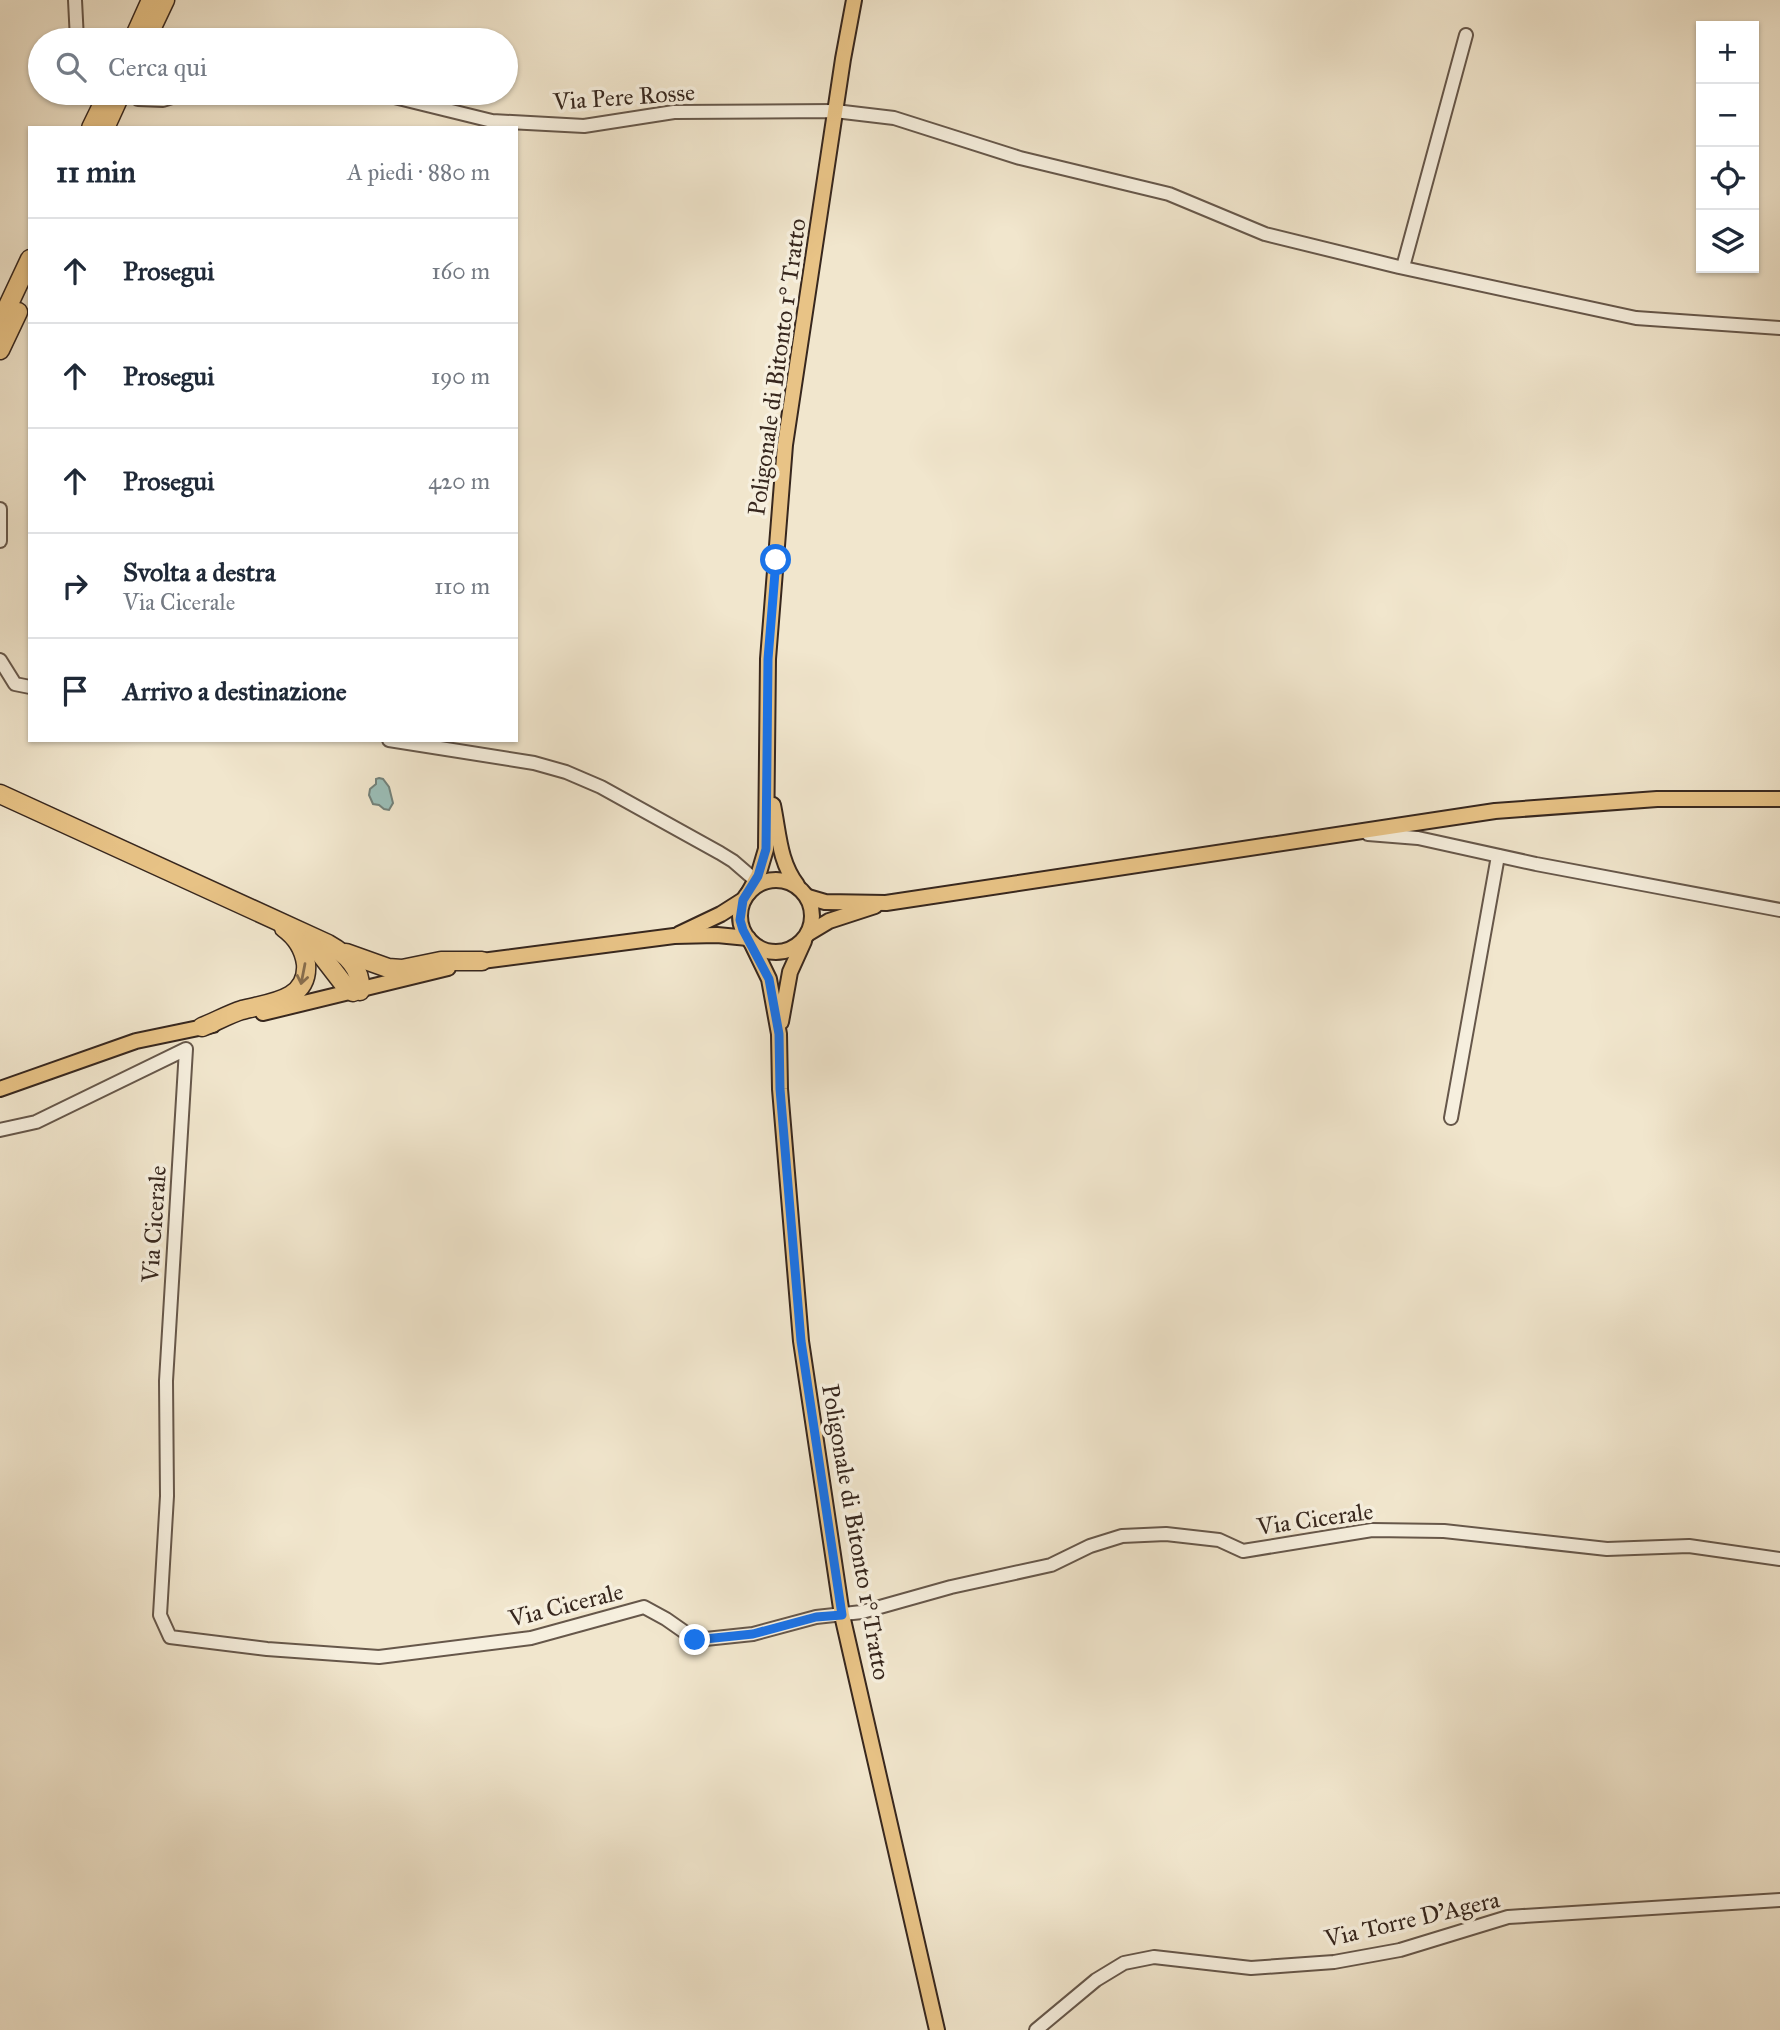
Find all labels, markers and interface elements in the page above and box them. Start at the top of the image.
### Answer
map controls [1696,21,1759,273]
button: + [1696,21,1759,84]
search box [28,28,518,105]
icon: search [52,48,90,86]
text: Cerca qui [108,51,207,83]
street label: Via Pere Rosse [551,77,696,117]
button: − [1696,84,1759,147]
button: locate [1696,147,1759,210]
text: 11 min [56,154,136,190]
text: A piedi · 880 m [347,158,490,186]
button: layers [1696,210,1759,273]
street label: Poligonale di Bitonto 1° Tratto [741,216,813,518]
icon: ahead [56,252,94,290]
text: Prosegui [123,255,214,287]
text: 160 m [432,257,490,285]
icon: ahead [56,357,94,395]
text: Prosegui [123,360,214,392]
text: 190 m [431,362,490,390]
icon: ahead [56,462,94,500]
text: Prosegui [123,465,214,497]
text: 420 m [428,467,490,495]
route start [760,544,791,575]
text: Svolta a destra [123,556,276,588]
icon: right [56,567,94,605]
text: 110 m [434,572,490,600]
text: Via Cicerale [123,588,235,616]
icon: arrive [56,672,94,710]
text: Arrivo a destinazione [123,675,347,707]
one-way arrow [296,962,309,984]
street label: Via Cicerale [135,1165,173,1284]
street label: Poligonale di Bitonto 1° Tratto [815,1382,897,1682]
street label: Via Cicerale [1254,1496,1375,1542]
street label: Via Cicerale [505,1576,626,1634]
route end [679,1624,710,1655]
street label: Via Torre D'Agera [1321,1884,1503,1954]

